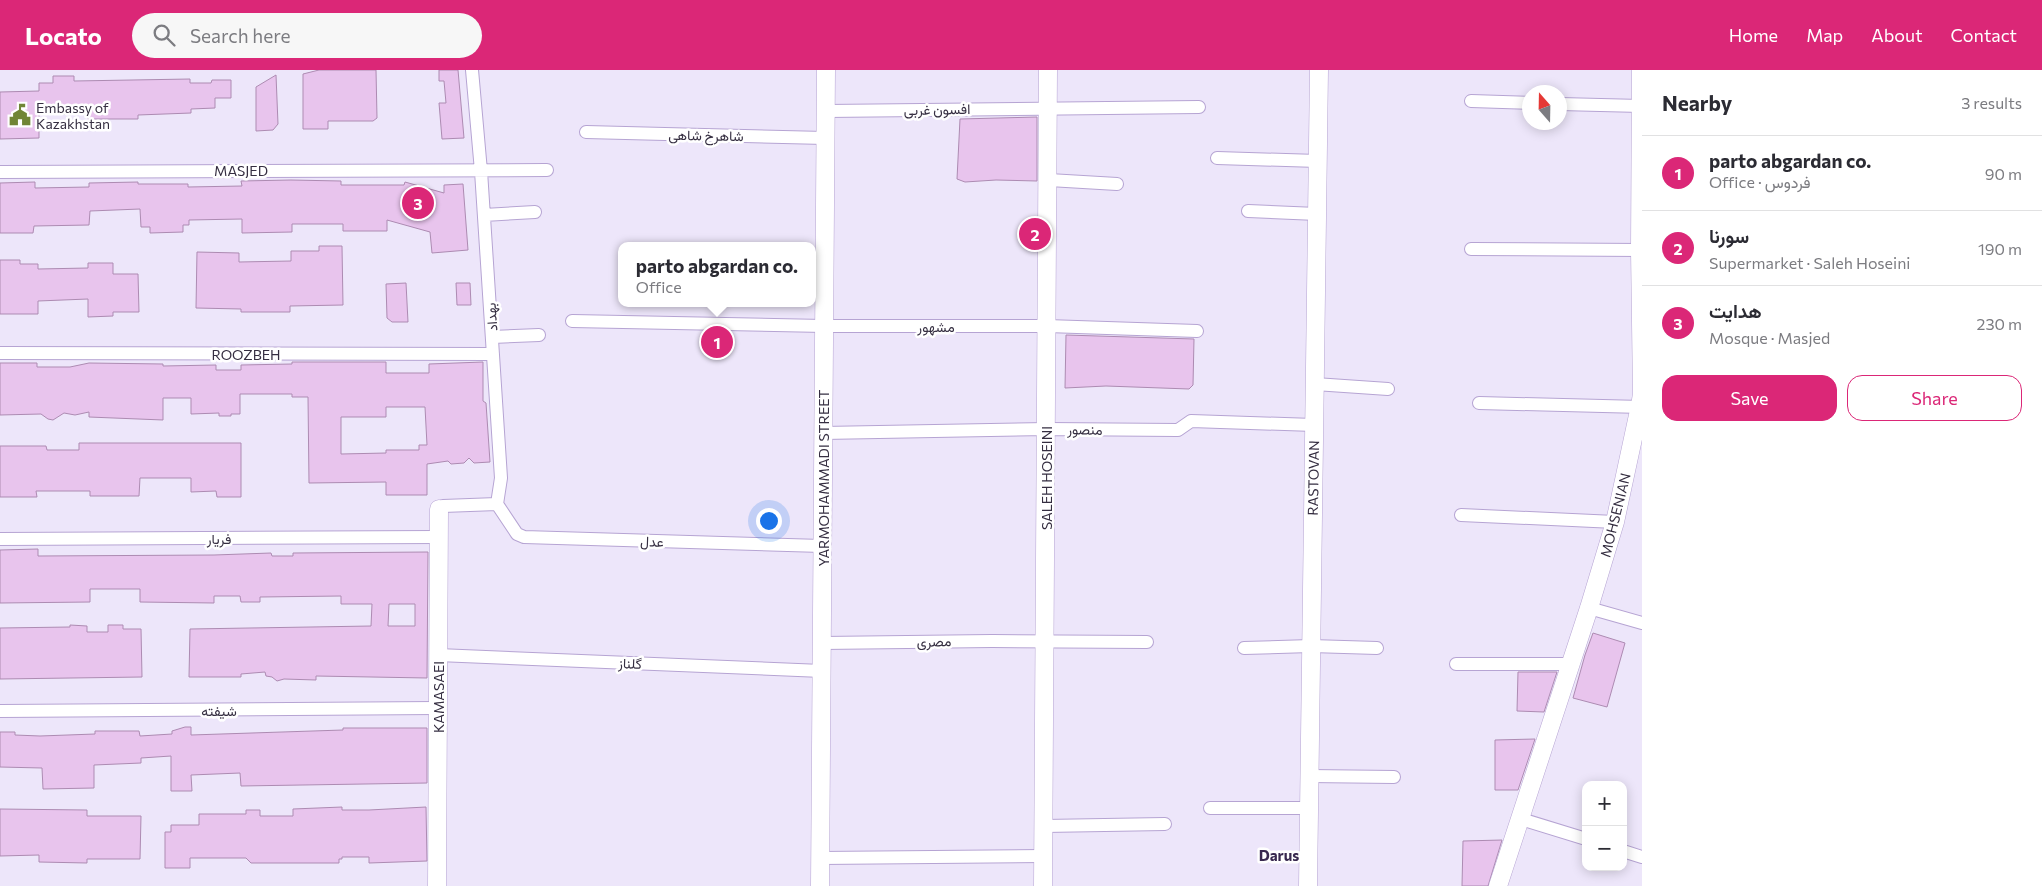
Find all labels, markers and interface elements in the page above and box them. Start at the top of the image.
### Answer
search box [132,13,482,58]
text: Locato [25,21,102,50]
icon: search [150,21,178,49]
text: Search here [190,24,290,47]
text: Home [1729,24,1778,46]
text: Map [1806,24,1843,46]
text: About [1871,24,1923,46]
text: Contact [1951,24,2017,46]
north arrow [1522,85,1567,130]
text: Nearby [1662,90,1732,115]
text: 3 results [1961,93,2022,112]
place label: Embassy of Kazakhstan [36,99,110,132]
street label: افسون غربی [903,100,971,119]
public building icon: Embassy of Kazakhstan [7,102,33,128]
street label: شاهرخ شاهی [668,126,744,147]
text: parto abgardan co. [1709,149,1871,172]
street label: MASJED [214,162,268,179]
text: 1 [1674,164,1682,183]
text: 90 m [1985,164,2022,183]
text: Office · فردوس [1709,172,1811,191]
pin: 3 [402,184,434,222]
pin: 2 [1019,215,1051,253]
text: سورنا [1709,224,1749,247]
text: 2 [1673,239,1683,258]
text: 190 m [1978,239,2022,258]
popup [618,242,816,307]
text: Supermarket · Saleh Hoseini [1709,253,1910,272]
text: parto abgardan co. [636,254,798,277]
text: Office [636,277,682,296]
text: هدایت [1709,299,1762,322]
street label: بهداد [482,302,501,332]
text: 3 [1673,314,1683,333]
text: 230 m [1977,314,2022,333]
street label: مشهور [916,318,955,336]
pin: 1 [701,323,733,361]
text: Mosque · Masjed [1709,328,1830,347]
street label: ROOZBEH [211,346,281,363]
button: Save [1662,375,1837,421]
button: Share [1847,375,2022,421]
street label: YARMOHAMMADI STREET [815,389,832,567]
street label: منصور [1066,420,1103,439]
street label: SALEH HOSEINI [1038,426,1055,530]
street label: RASTOVAN [1304,440,1322,516]
street label: MOHSENIAN [1596,471,1634,559]
your location [756,508,782,534]
street label: فریار [206,530,231,548]
street label: عدل [640,532,664,552]
street label: مصری [916,632,952,651]
street label: گلناز [617,654,642,673]
street label: KAMASAEI [430,661,447,733]
street label: شیفته [201,702,237,719]
map controls [1582,781,1627,871]
button: + [1582,781,1627,826]
button: − [1582,826,1627,871]
district label: Darus [1259,846,1299,864]

